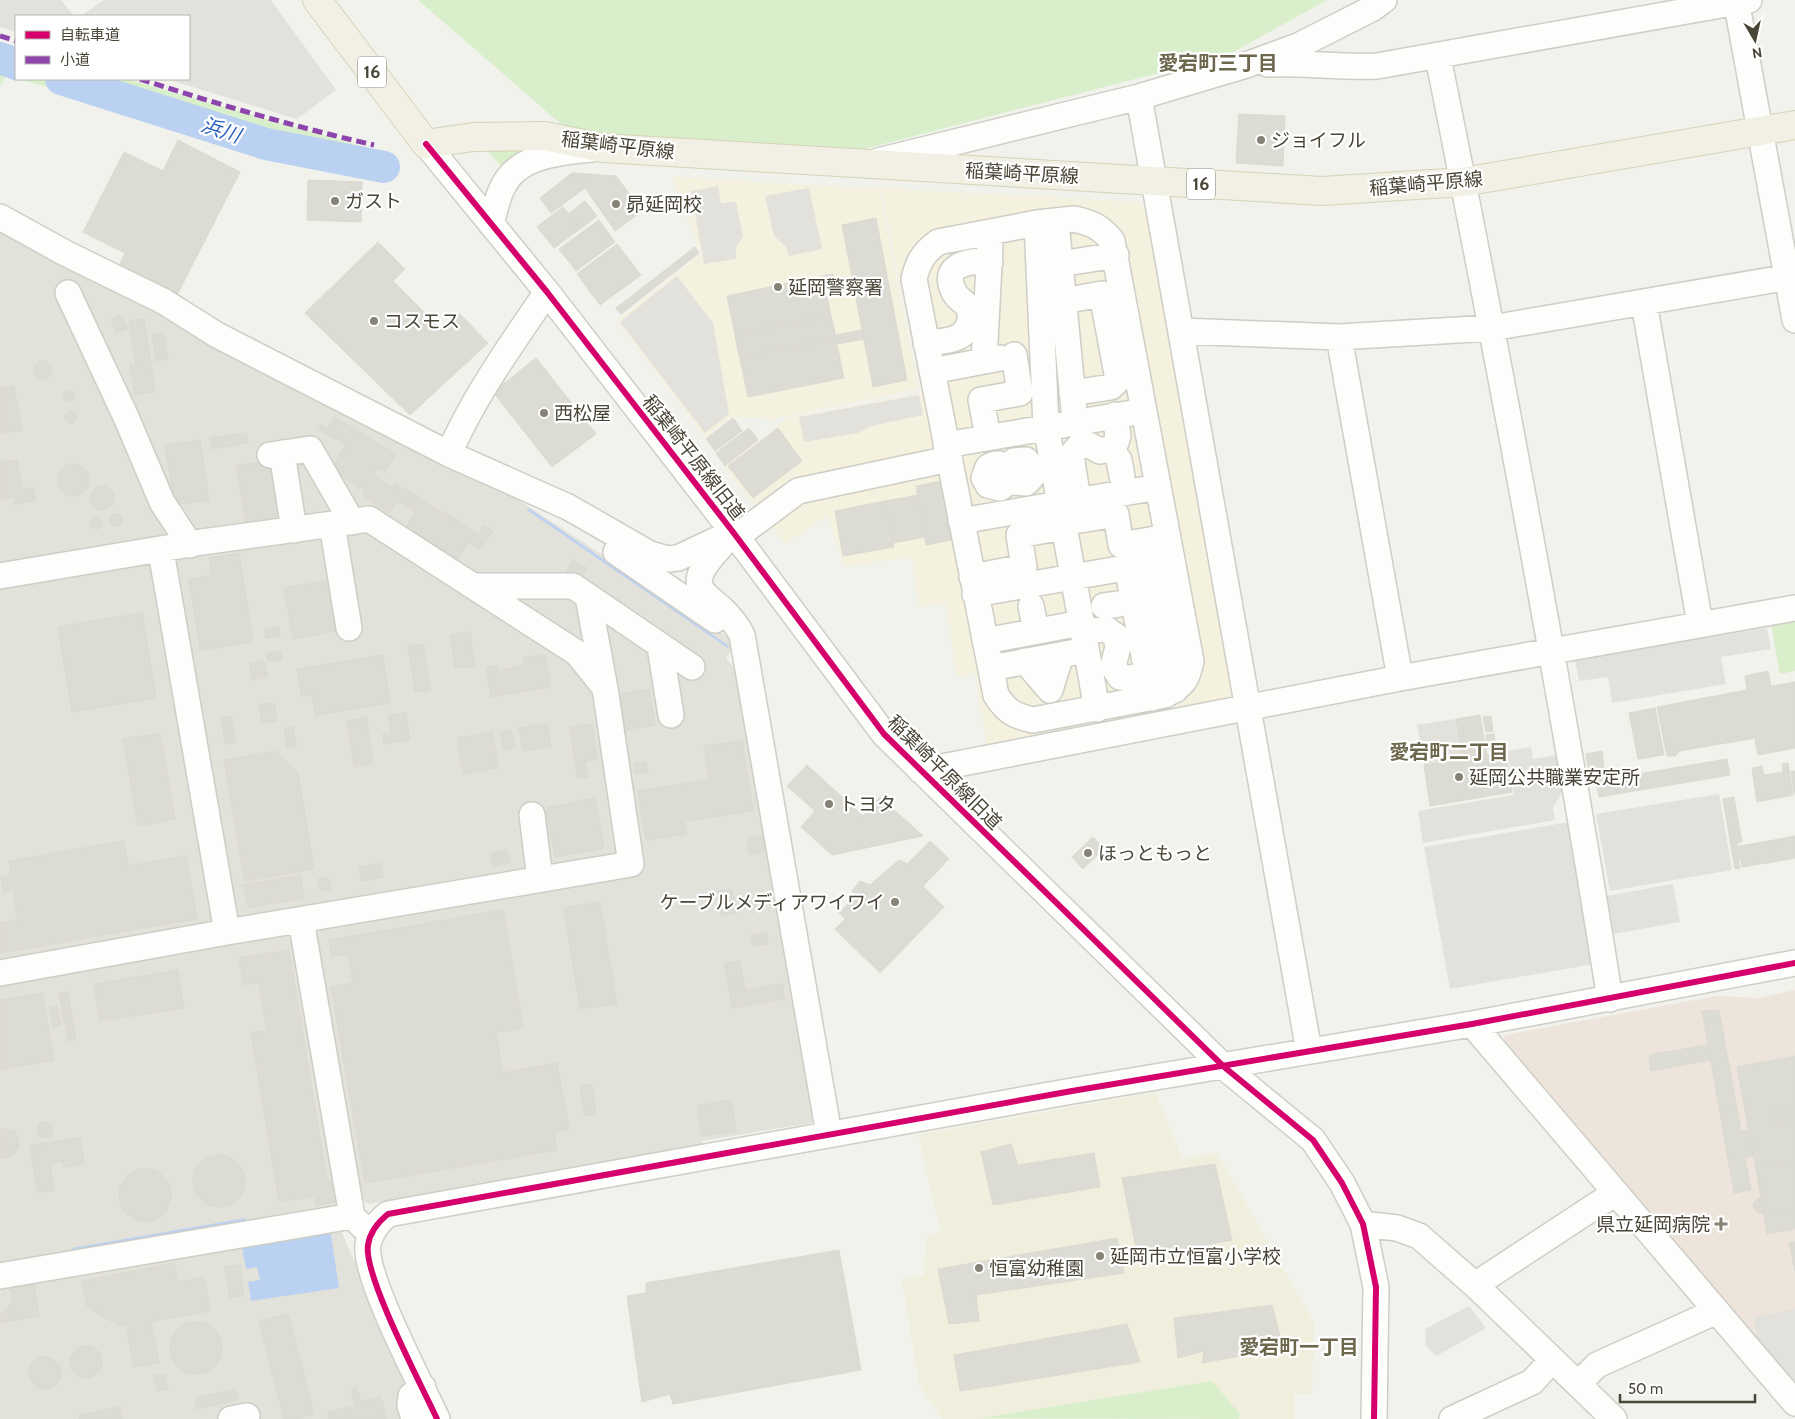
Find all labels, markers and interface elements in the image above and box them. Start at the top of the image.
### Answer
legend [15,15,190,80]
north arrow [1730,15,1780,65]
text: 自転車道 [60,26,120,44]
text: N [1751,43,1763,63]
text: 小道 [60,51,90,69]
district label: 愛宕町三丁目 [1158,51,1278,75]
road number: 16 [358,56,386,88]
water label: 浜川 [198,112,246,148]
street label: 稲葉崎平原線 [560,127,676,164]
place label: ジョイフル [1271,129,1366,152]
marker: ジョイフル [1255,134,1267,146]
street label: 稲葉崎平原線 [964,159,1080,188]
street label: 稲葉崎平原線 [1368,167,1484,200]
road number: 16 [1187,168,1215,200]
place label: ガスト [345,190,402,213]
place label: 昴延岡校 [626,193,702,216]
marker: ガスト [329,195,341,207]
marker: 昴延岡校 [610,198,622,210]
place label: 延岡警察署 [788,276,883,299]
marker: 延岡警察署 [772,281,784,293]
place label: コスモス [384,310,460,333]
marker: コスモス [368,315,380,327]
street label: 稲葉崎平原線旧道 [638,390,749,524]
place label: 西松屋 [554,402,611,425]
marker: 西松屋 [538,407,550,419]
street label: 稲葉崎平原線旧道 [883,710,1007,834]
district label: 愛宕町二丁目 [1389,740,1509,764]
place label: 延岡公共職業安定所 [1469,766,1640,789]
marker: 延岡公共職業安定所 [1453,771,1465,783]
place label: トヨタ [839,793,896,816]
marker: トヨタ [823,798,835,810]
place label: ほっともっと [1098,842,1212,865]
marker: ほっともっと [1082,847,1094,859]
place label: ケーブルメディアワイワイ [659,891,885,914]
marker: ケーブルメディアワイワイ [889,896,901,908]
place label: 県立延岡病院 [1596,1213,1710,1236]
marker: 県立延岡病院 [1714,1217,1728,1231]
place label: 延岡市立恒富小学校 [1110,1245,1281,1268]
marker: 延岡市立恒富小学校 [1094,1250,1106,1262]
place label: 恒富幼稚園 [989,1257,1084,1280]
marker: 恒富幼稚園 [973,1262,985,1274]
district label: 愛宕町一丁目 [1239,1335,1359,1359]
scale bar [1620,1372,1755,1404]
text: 50 m [1628,1380,1663,1398]

